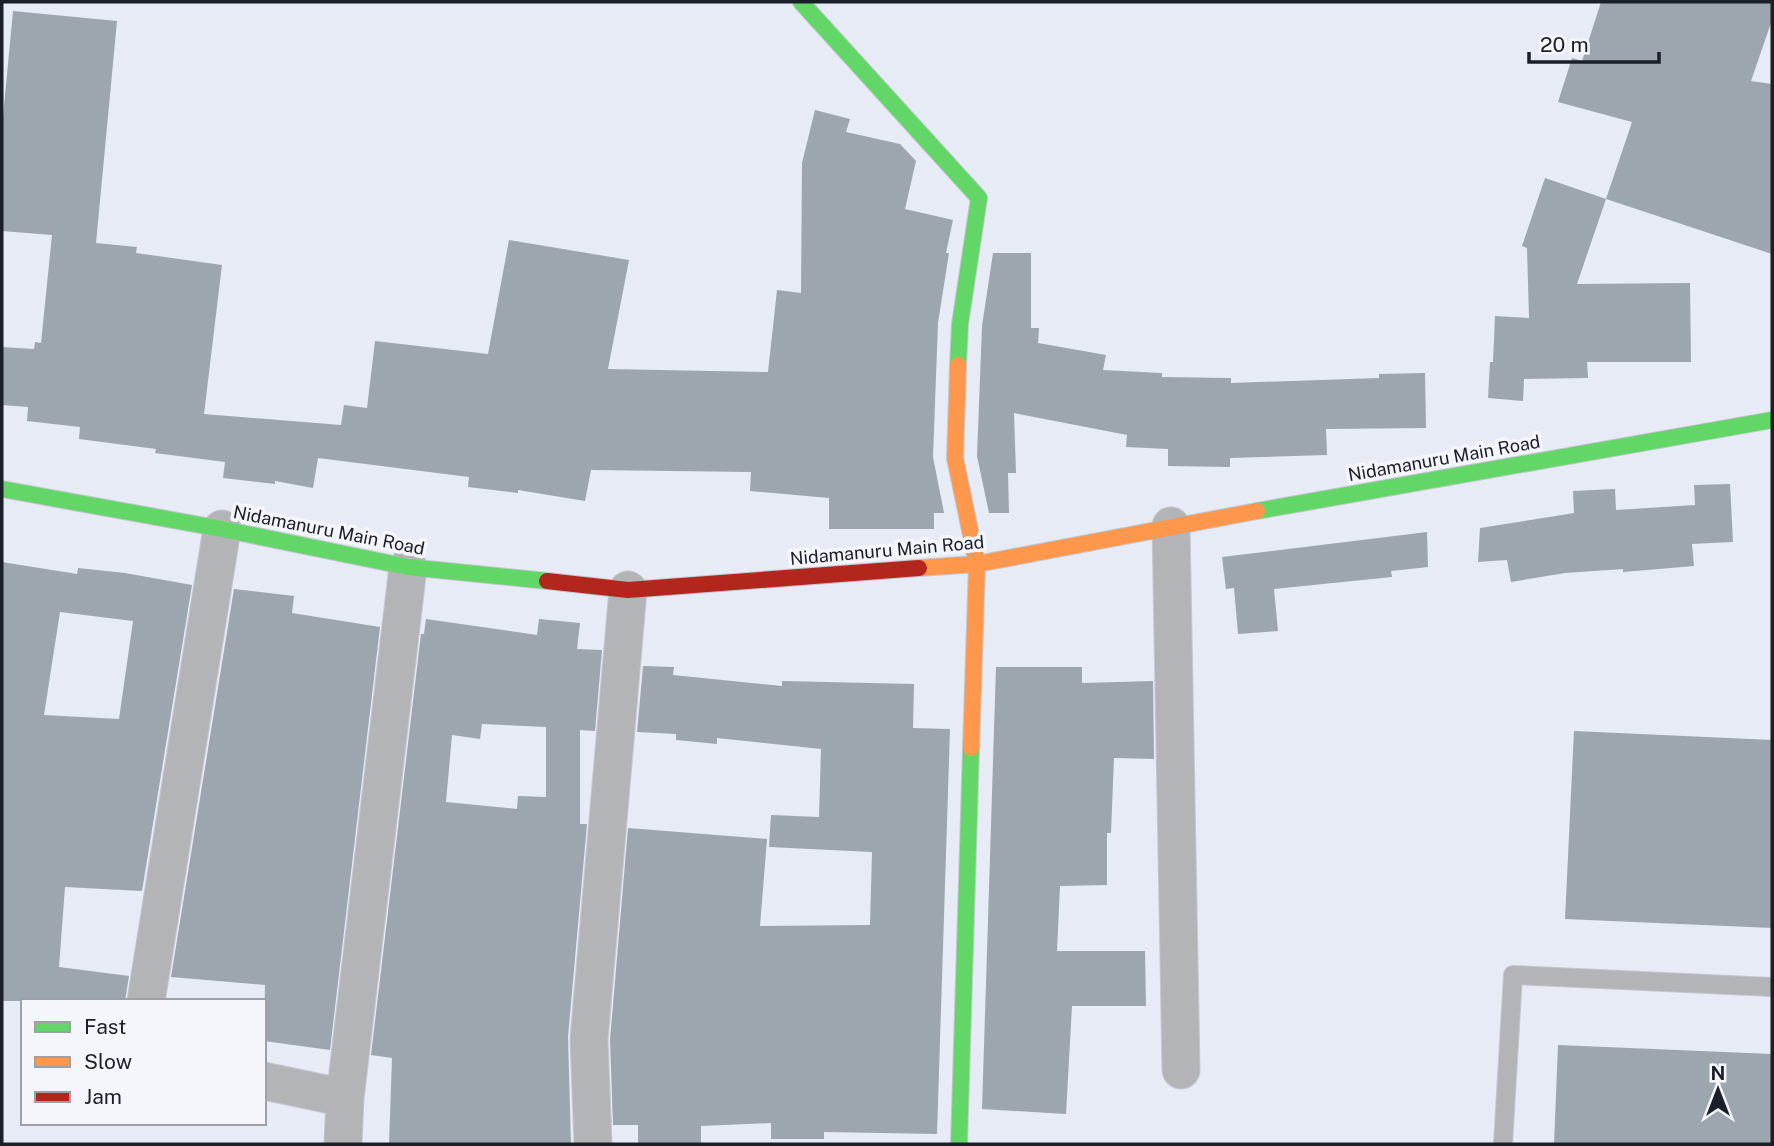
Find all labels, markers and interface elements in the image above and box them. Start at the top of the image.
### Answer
scale bar [1529,21,1658,65]
text: 20 m [1540,32,1589,57]
street label: Nidamanuru Main Road [1346,431,1542,485]
street label: Nidamanuru Main Road [231,501,427,559]
street label: Nidamanuru Main Road [789,531,985,569]
legend [21,999,266,1125]
text: Fast [84,1014,126,1039]
text: Slow [84,1049,132,1074]
north arrow [1683,1055,1753,1125]
text: N [1711,1062,1725,1084]
text: Jam [84,1084,122,1109]

